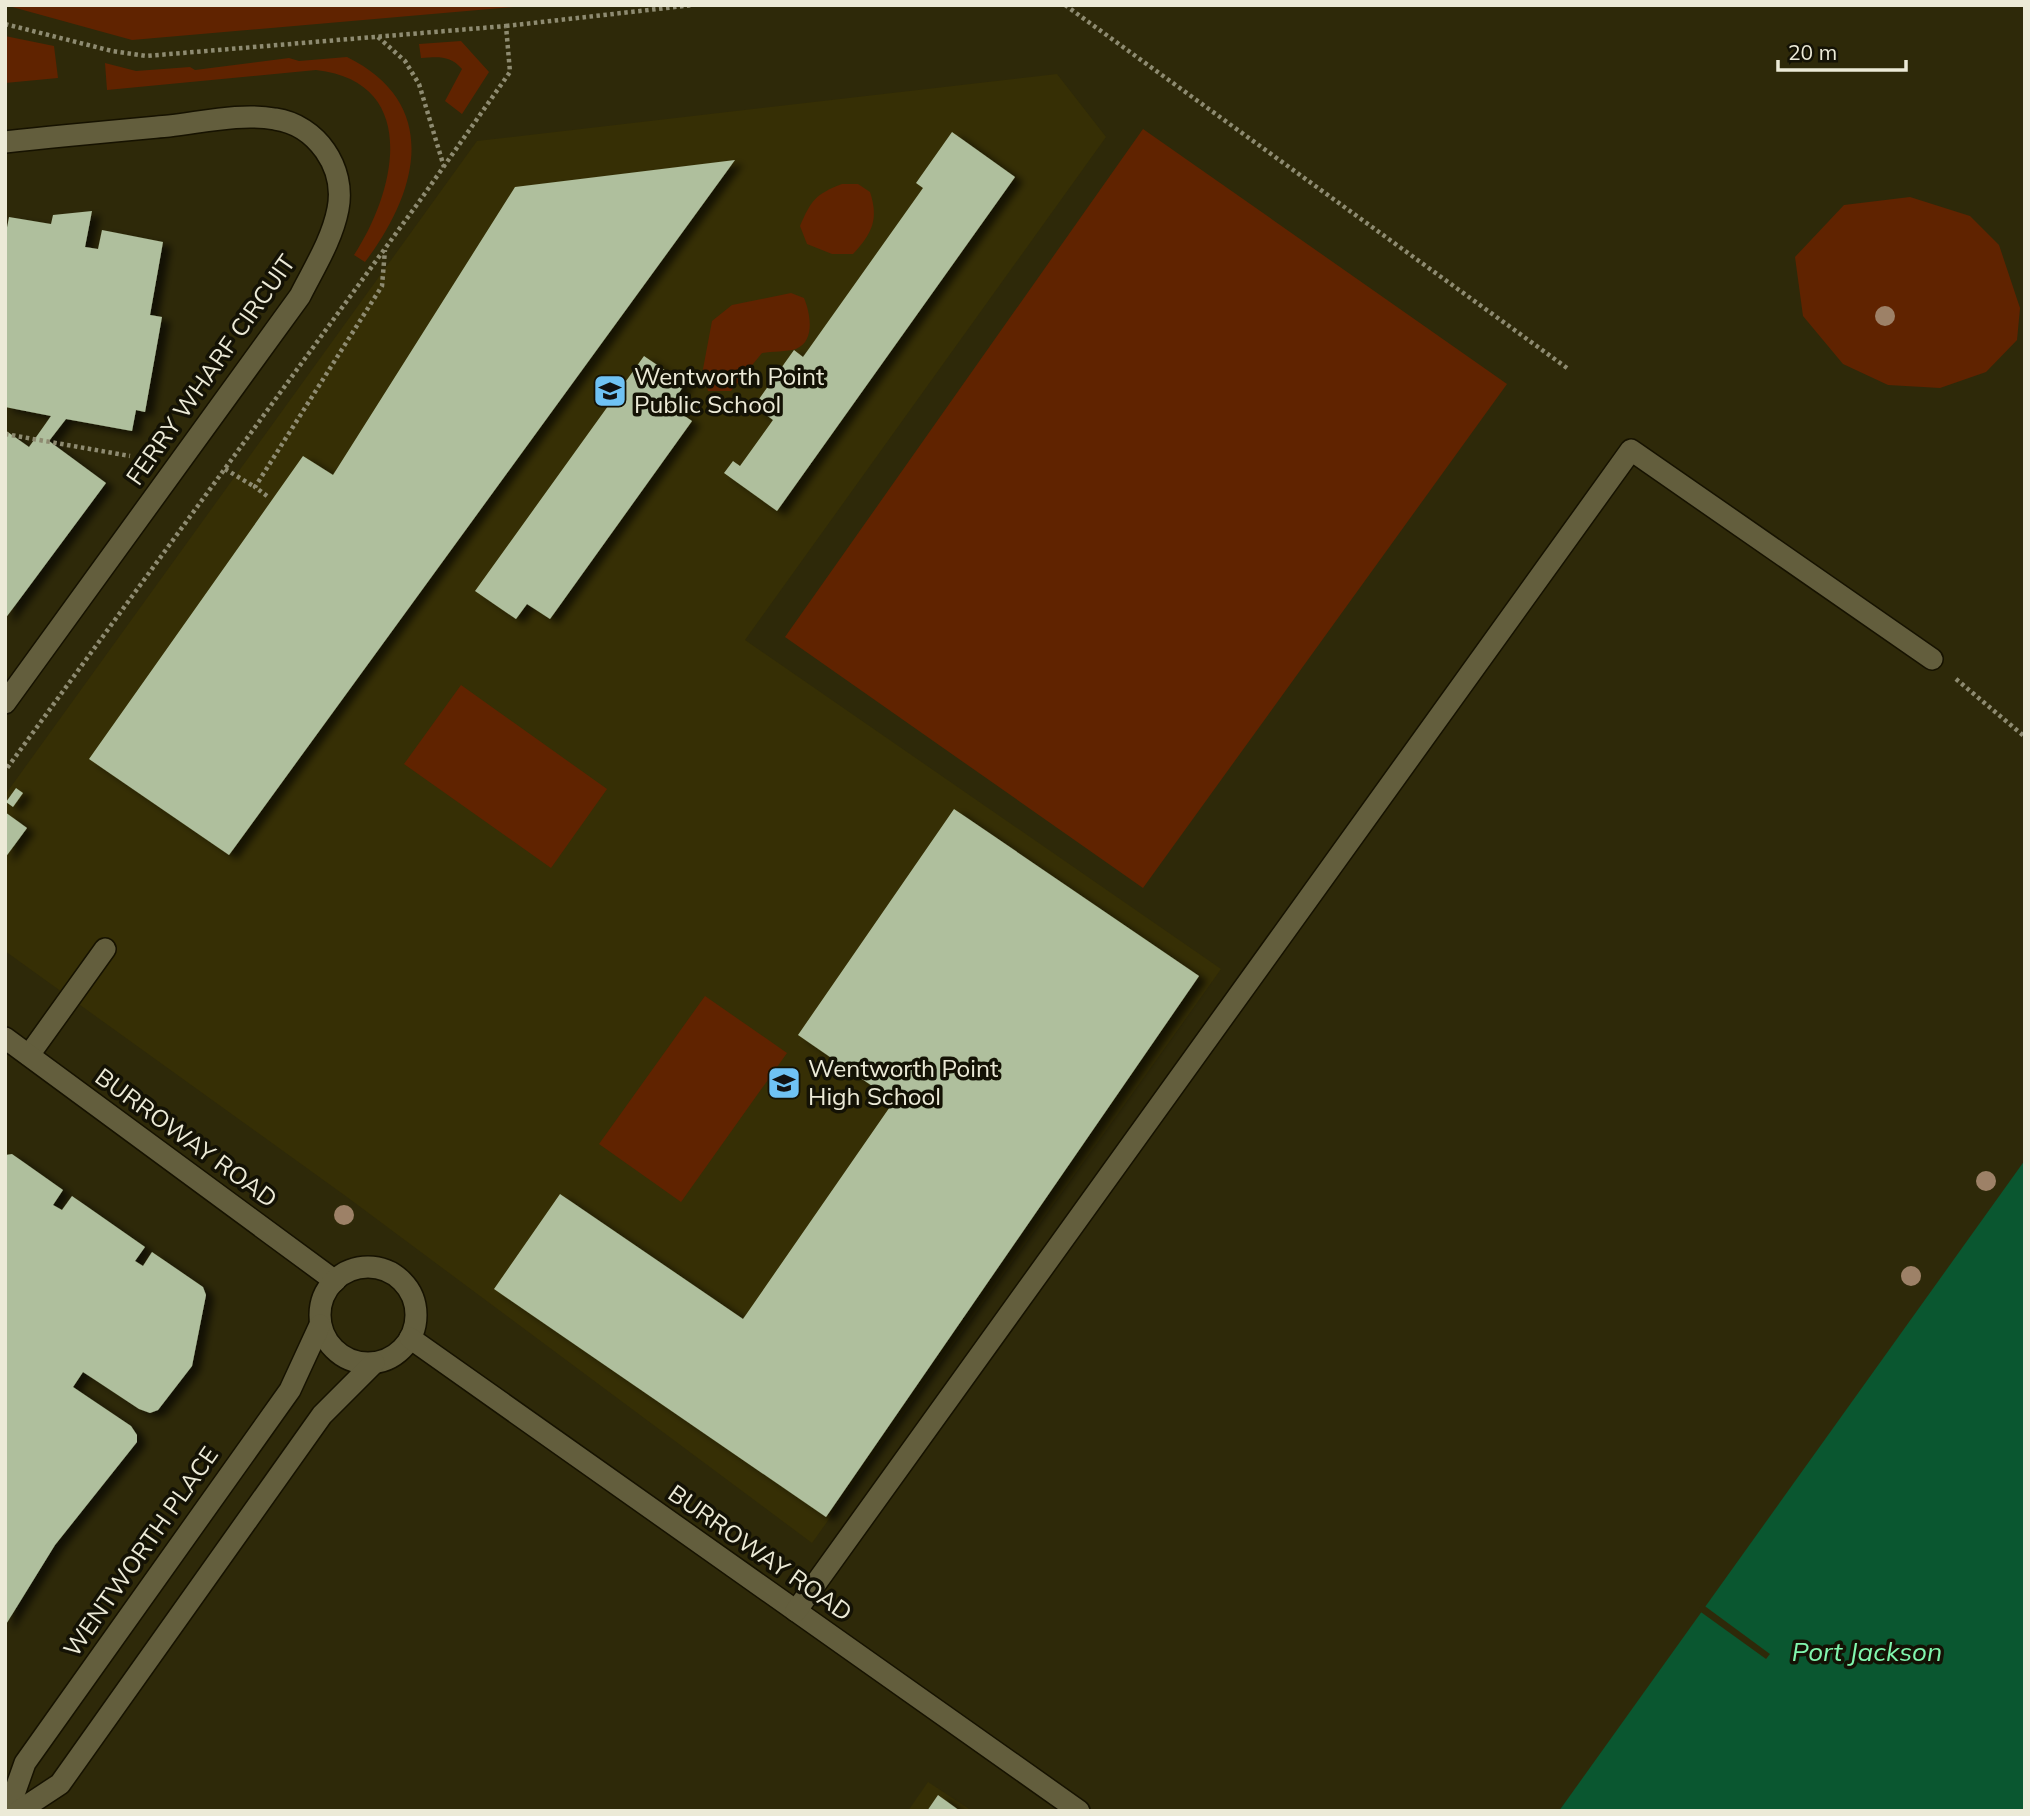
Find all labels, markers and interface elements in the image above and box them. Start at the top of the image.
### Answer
scale bar [1778,28,1906,72]
text: 20 m [1788,39,1837,65]
street label: FERRY WHARF CIRCUIT [119,248,301,490]
place label: Wentworth Point Public School [634,361,824,419]
school or university icon: Wentworth Point Public School [591,372,629,410]
place label: Wentworth Point High School [808,1053,998,1111]
street label: BURROWAY ROAD [90,1061,283,1213]
school or university icon: Wentworth Point High School [765,1064,803,1102]
street label: WENTWORTH PLACE [56,1441,224,1662]
street label: BURROWAY ROAD [663,1477,858,1627]
water label: Port Jackson [1792,1635,1942,1668]

